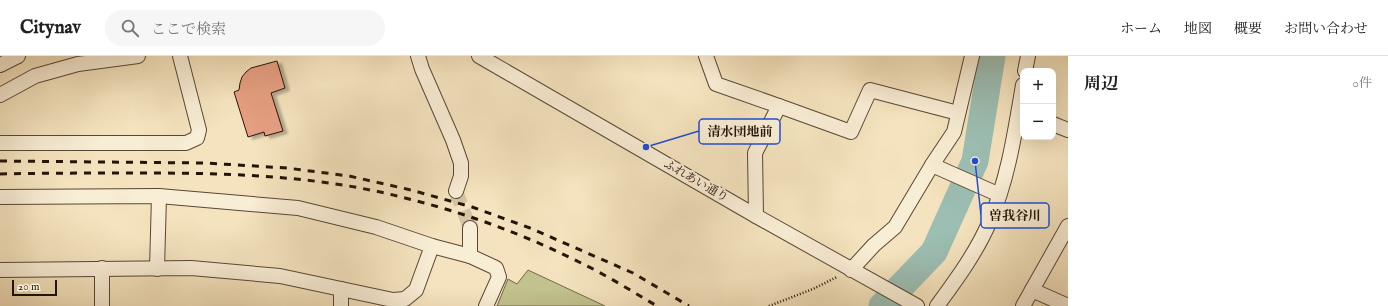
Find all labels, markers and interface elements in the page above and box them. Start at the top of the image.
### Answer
search box [105,10,385,46]
text: Citynav [20,16,81,40]
icon: search [119,17,141,39]
text: ここで検索 [151,20,226,39]
text: ホーム [1120,20,1162,38]
text: 地図 [1184,20,1212,38]
text: 概要 [1234,20,1262,38]
text: お問い合わせ [1284,20,1368,38]
map controls [1020,68,1056,140]
button: + [1020,68,1056,104]
text: 周辺 [1084,74,1118,95]
text: 0件 [1353,75,1372,92]
button: − [1020,104,1056,140]
callout: 清水団地前 [699,119,780,144]
text: 清水団地前 [707,124,773,141]
street label: ふれあい通り [661,157,731,205]
callout: 曽我谷川 [981,203,1049,228]
text: 曽我谷川 [989,208,1041,225]
scale bar [12,278,57,297]
text: 20 m [18,280,39,294]

